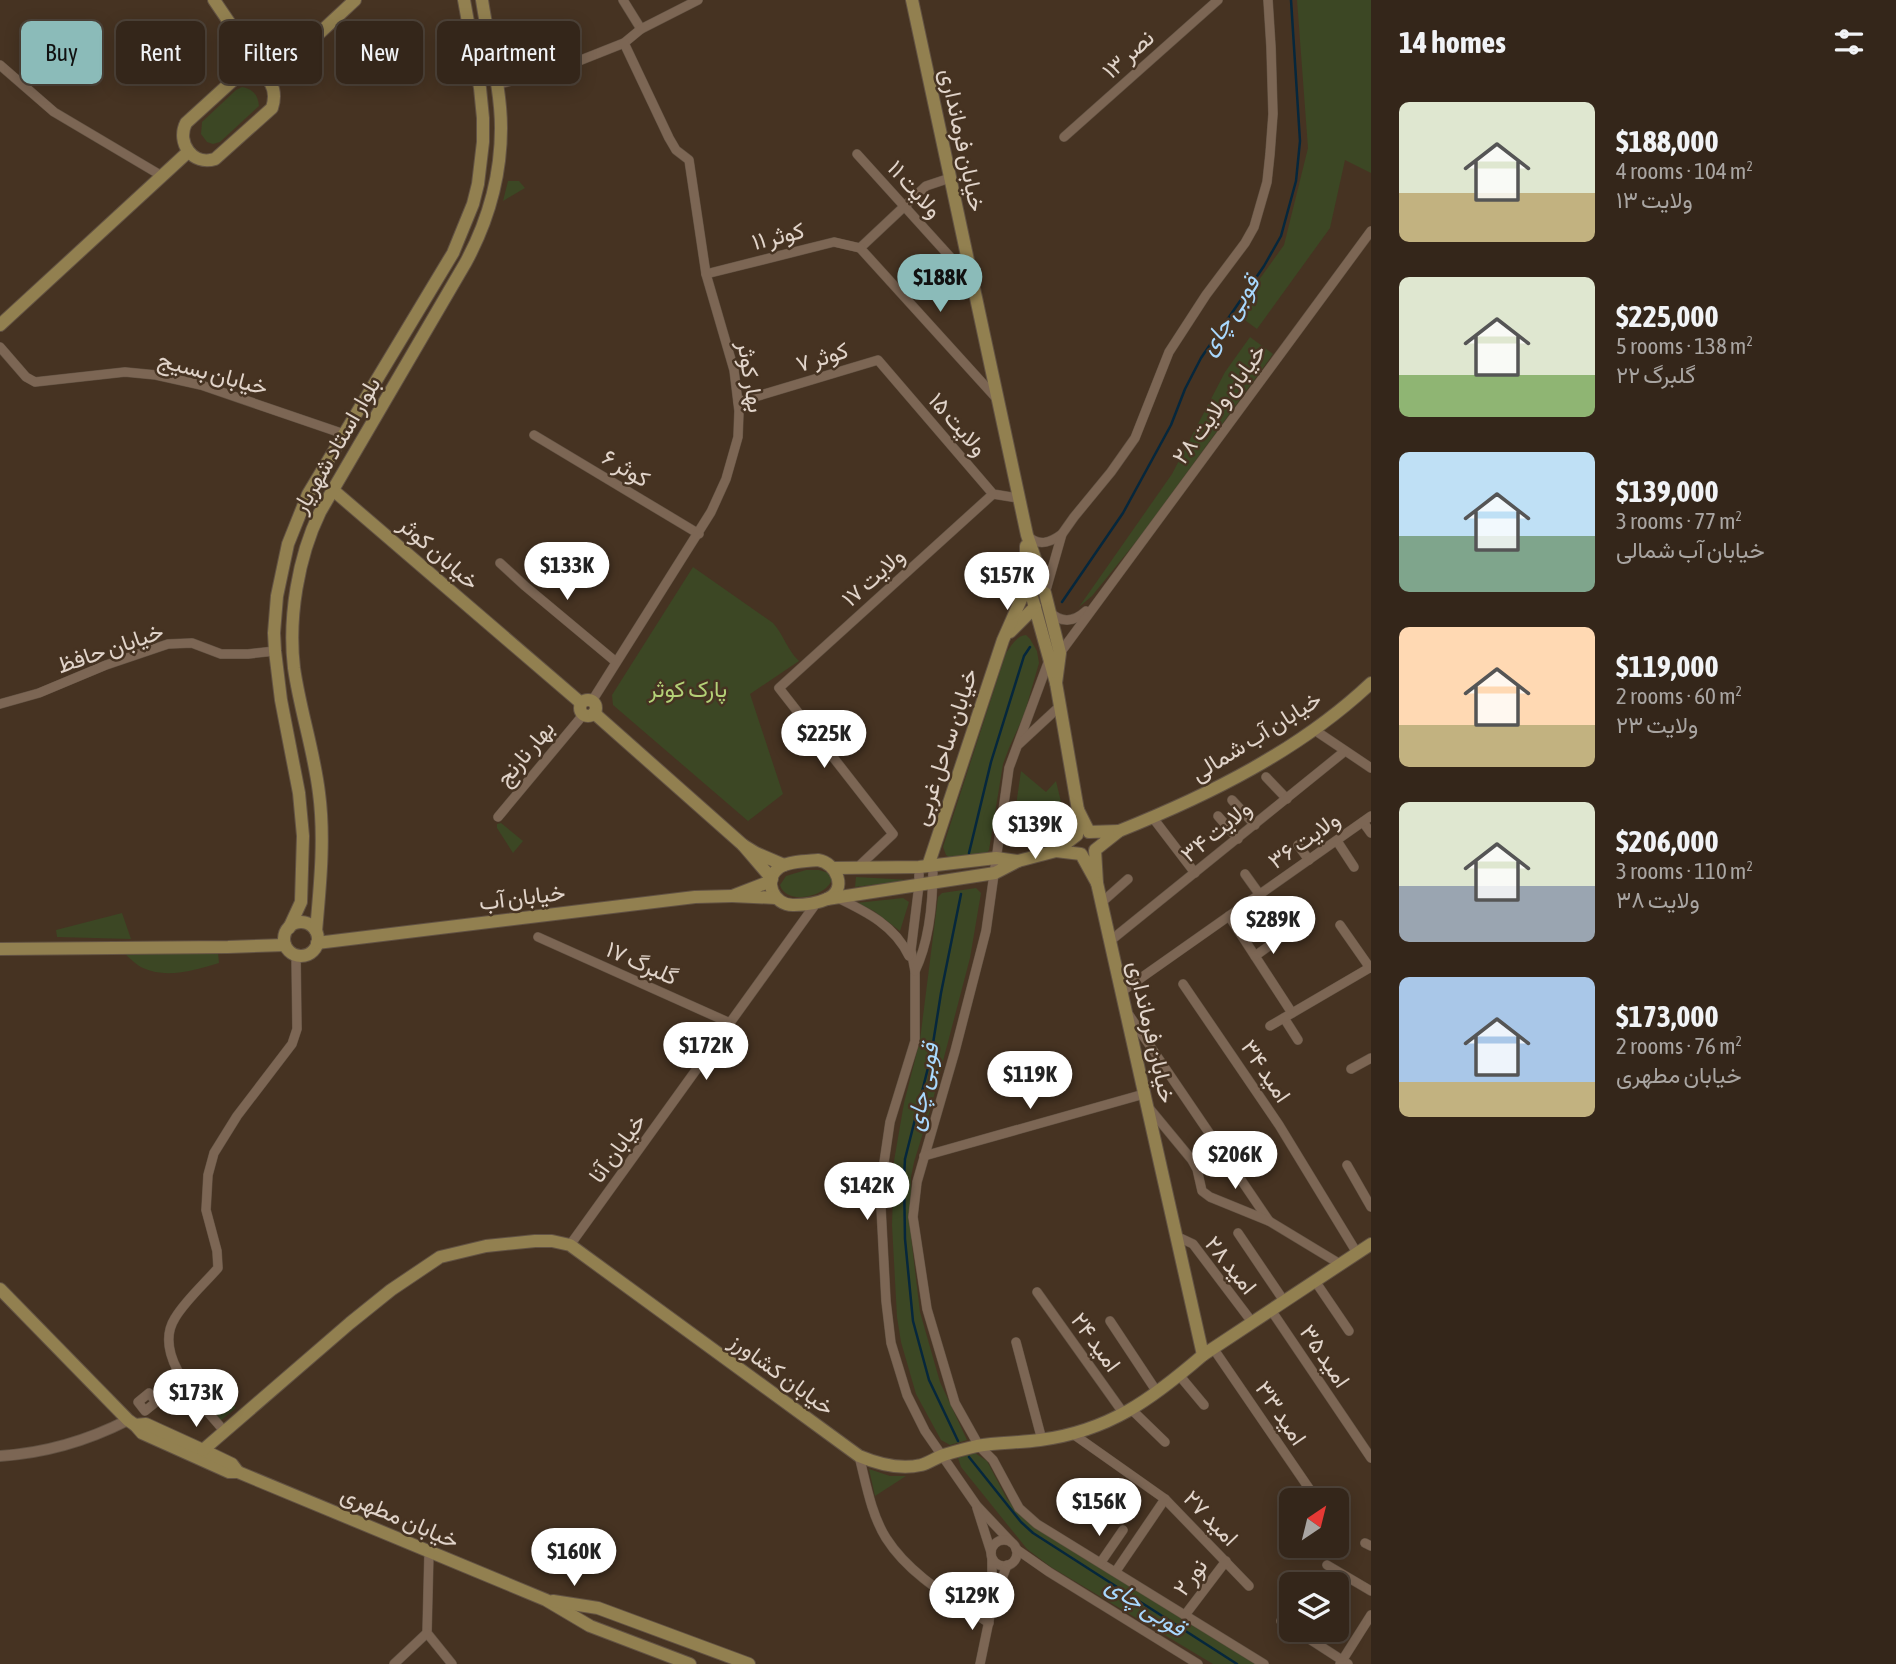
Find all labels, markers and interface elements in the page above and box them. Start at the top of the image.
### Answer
chip: Buy [21,21,102,84]
chip: Rent [116,21,205,84]
chip: Filters [219,21,322,84]
chip: New [336,21,423,84]
chip: Apartment [437,21,580,84]
icon: filters [1830,23,1868,61]
street label: نصر ۱۳ [1097,24,1160,85]
text: 14 homes [1399,25,1506,59]
street label: خیابان فرمانداری [933,66,991,214]
text: $188,000 [1616,124,1719,158]
icon: home [1455,130,1539,214]
street label: ولایت ۱۱ [882,155,948,224]
text: 4 rooms · 104 m² [1616,158,1753,184]
text: ولایت ۱۳ [1616,187,1693,213]
street label: کوثر ۱۱ [749,217,807,257]
pin: $188K [891,254,989,314]
text: $188K [913,264,967,290]
water label: قوبی چای [1193,269,1268,361]
text: $225,000 [1616,299,1719,333]
icon: home [1455,305,1539,389]
text: 5 rooms · 138 m² [1616,333,1753,359]
street label: کوثر ۷ [793,337,852,379]
street label: بهار کوثر [730,339,769,415]
street label: خیابان ولایت ۲۸ [1167,339,1272,470]
street label: خیابان بسیج [154,346,271,403]
text: گلبرگ ۲۲ [1616,362,1696,388]
street label: بلوار استاد شهریار [286,372,387,519]
street label: ولایت ۱۵ [923,387,992,462]
street label: کوثر ۶ [597,444,654,494]
text: $139,000 [1616,474,1719,508]
icon: home [1455,480,1539,564]
text: 3 rooms · 77 m² [1616,508,1742,534]
street label: خیابان کوثر [392,510,484,596]
text: خیابان آب شمالی [1616,537,1765,563]
pin: $133K [518,542,616,602]
street label: ولایت ۱۷ [836,542,910,613]
text: $133K [540,552,594,578]
pin: $157K [958,552,1056,612]
text: $157K [980,562,1034,588]
street label: خیابان حافظ [53,618,167,678]
text: $119,000 [1616,649,1719,683]
icon: home [1455,655,1539,739]
street label: خیابان ساحل غربی [907,665,985,829]
park label: پارک کوثر [648,676,727,705]
text: 2 rooms · 60 m² [1616,683,1742,709]
street label: خیابان آب شمالی [1186,686,1327,787]
pin: $225K [775,710,873,770]
text: ولایت ۲۳ [1616,712,1698,738]
street label: بهار نارنج [490,715,562,793]
text: $225K [797,720,851,746]
street label: ولایت ۳۴ [1175,795,1257,868]
pin: $139K [986,802,1084,861]
street label: ولایت ۳۶ [1263,806,1345,875]
text: $139K [1008,811,1062,837]
text: $206,000 [1616,824,1719,858]
icon: home [1455,830,1539,914]
text: 3 rooms · 110 m² [1616,858,1753,884]
street label: خیابان آب [477,879,567,915]
text: ولایت ۳۸ [1616,887,1700,913]
pin: $289K [1224,897,1322,956]
text: $289K [1246,906,1300,932]
street label: گلبرگ ۱۷ [601,936,682,992]
street label: خیابان فرمانداری [1121,958,1181,1106]
text: $173,000 [1616,999,1719,1033]
icon: home [1455,1005,1539,1089]
pin: $172K [657,1023,755,1082]
text: $172K [679,1032,733,1058]
text: 2 rooms · 76 m² [1616,1033,1742,1059]
street label: امید ۳۴ [1236,1035,1296,1107]
water label: قوبی چای [900,1039,947,1134]
pin: $119K [981,1052,1079,1111]
text: $119K [1003,1061,1057,1087]
text: خیابان مطهری [1616,1062,1742,1088]
street label: خیابان آنا [583,1108,651,1188]
pin: $206K [1186,1132,1284,1191]
text: $206K [1208,1141,1262,1167]
pin: $142K [818,1162,916,1222]
text: $142K [840,1172,894,1198]
street label: امید ۲۸ [1200,1231,1262,1299]
street label: امید ۲۴ [1066,1307,1126,1377]
street label: امید ۳۵ [1295,1320,1355,1392]
street label: خیابان کشاورز [723,1327,839,1422]
pin: $173K [147,1370,245,1429]
street label: امید ۳۳ [1250,1376,1312,1450]
text: $173K [169,1379,223,1405]
pin: $156K [1050,1478,1148,1538]
street label: خیابان مطهری [336,1480,463,1555]
street label: امید ۲۷ [1178,1485,1244,1551]
text: $156K [1072,1488,1126,1514]
north arrow [1279,1488,1349,1558]
map controls [1279,1488,1349,1642]
pin: $160K [525,1528,623,1588]
text: $160K [547,1538,601,1564]
street label: نور ۲ [1168,1553,1214,1602]
water label: قوبی چای [1100,1570,1192,1645]
pin: $129K [923,1572,1021,1632]
button: layers [1279,1572,1349,1642]
text: $129K [945,1582,999,1608]

